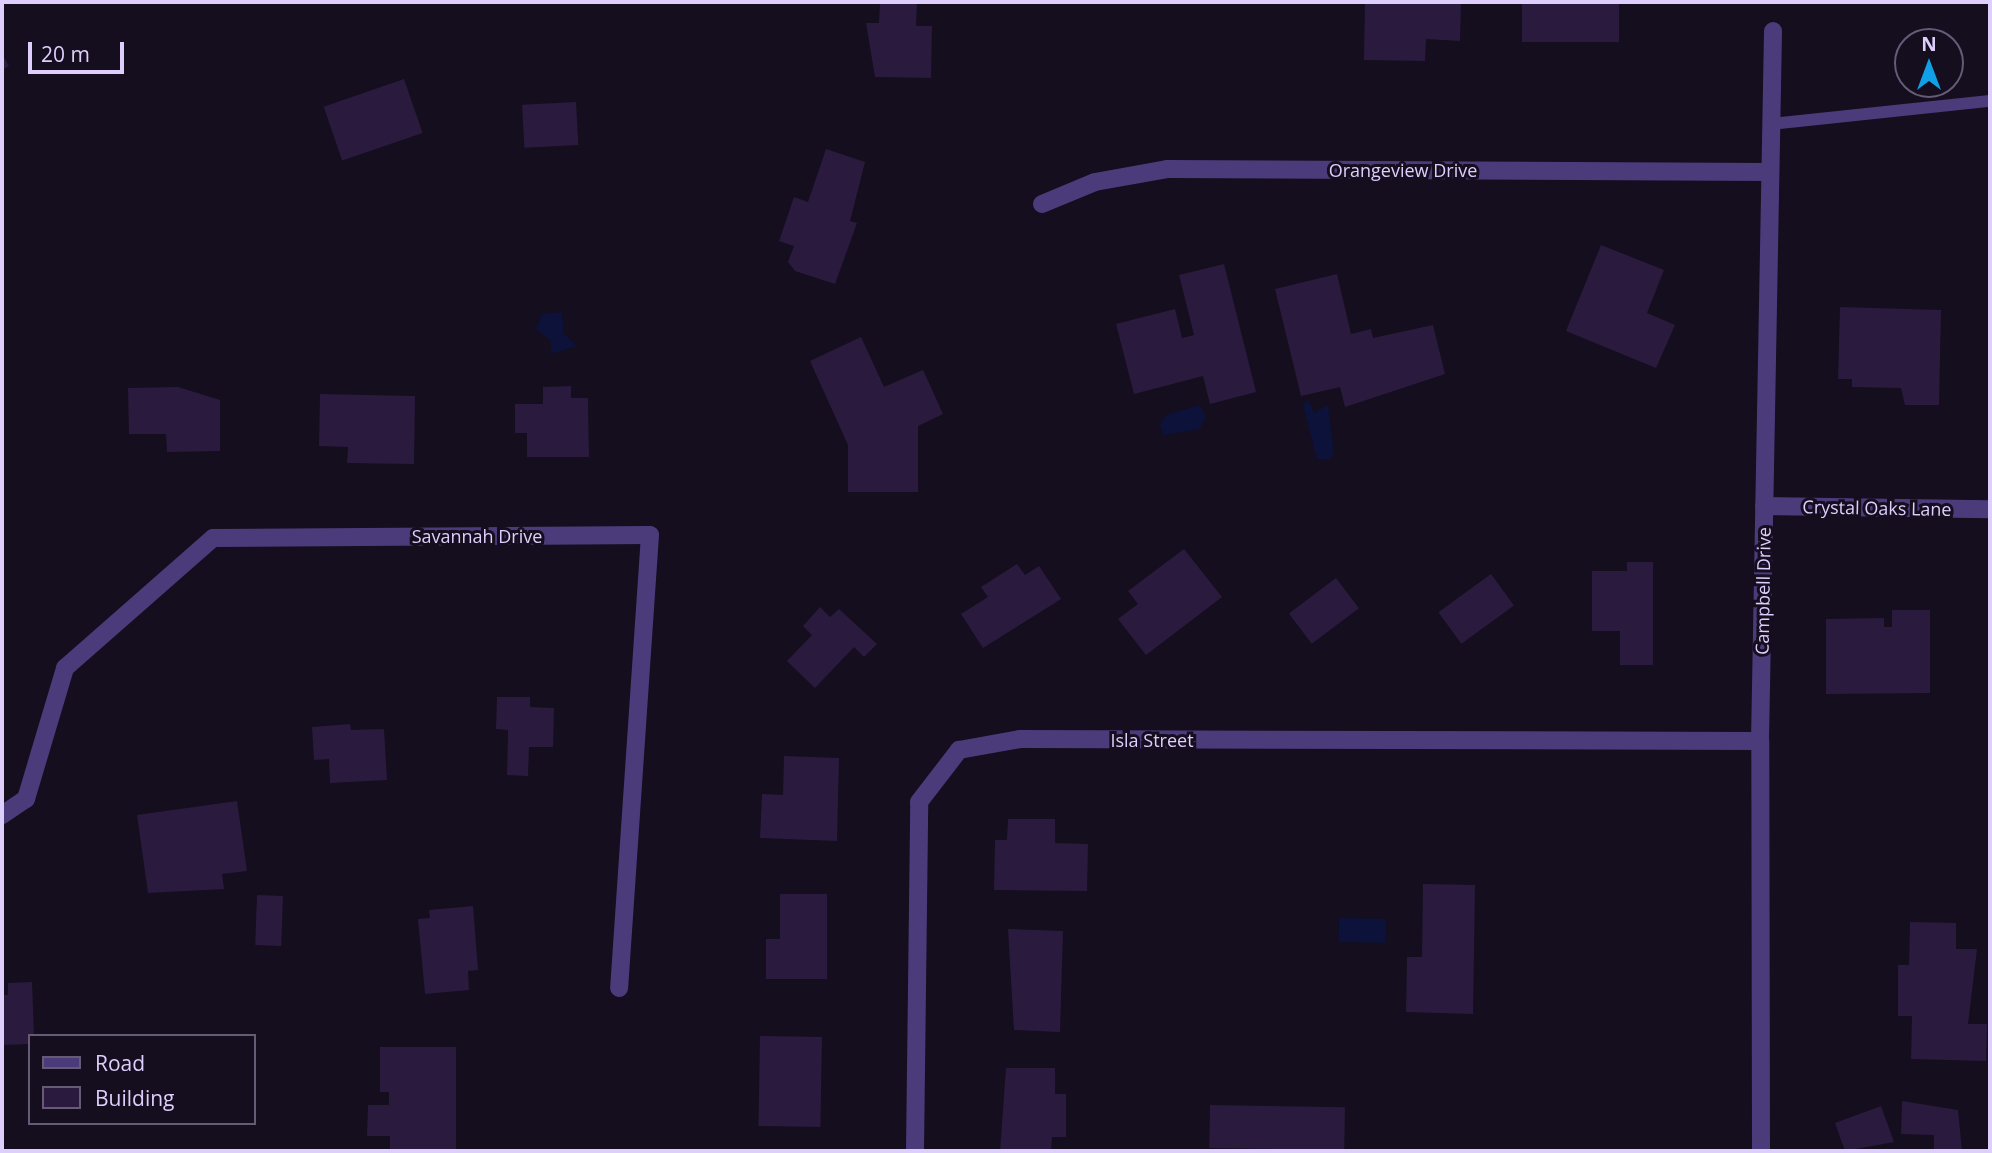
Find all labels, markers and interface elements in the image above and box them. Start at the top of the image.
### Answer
scale bar [32,28,128,72]
north arrow [1894,28,1964,98]
text: N [1921,31,1937,57]
text: 20 m [41,40,90,68]
street label: Orangeview Drive [1329,159,1477,181]
street label: Crystal Oaks Lane [1802,496,1952,520]
street label: Savannah Drive [412,525,542,547]
street label: Campbell Drive [1751,527,1775,655]
street label: Isla Street [1110,729,1194,751]
legend [28,1034,256,1125]
text: Road [95,1049,145,1077]
text: Building [95,1084,174,1112]

